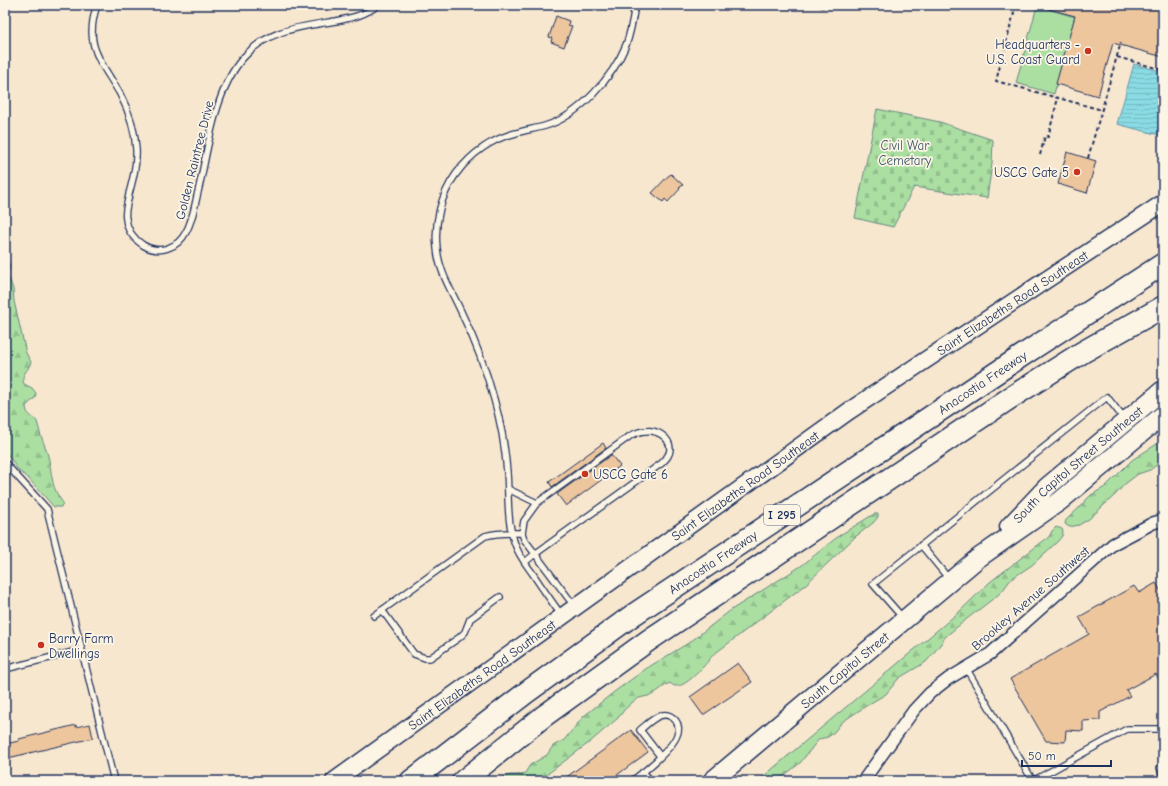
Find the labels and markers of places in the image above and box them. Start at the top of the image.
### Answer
place label: Headquarters - U.S. Coast Guard [986,37,1080,67]
marker: Headquarters - U.S. Coast Guard [1083,46,1093,56]
place label: USCG Gate 5 [994,165,1069,180]
marker: USCG Gate 5 [1072,167,1082,177]
place label: USCG Gate 6 [593,467,668,482]
marker: USCG Gate 6 [580,469,590,479]
place label: Barry Farm Dwellings [49,631,114,661]
marker: Barry Farm Dwellings [36,640,46,650]

